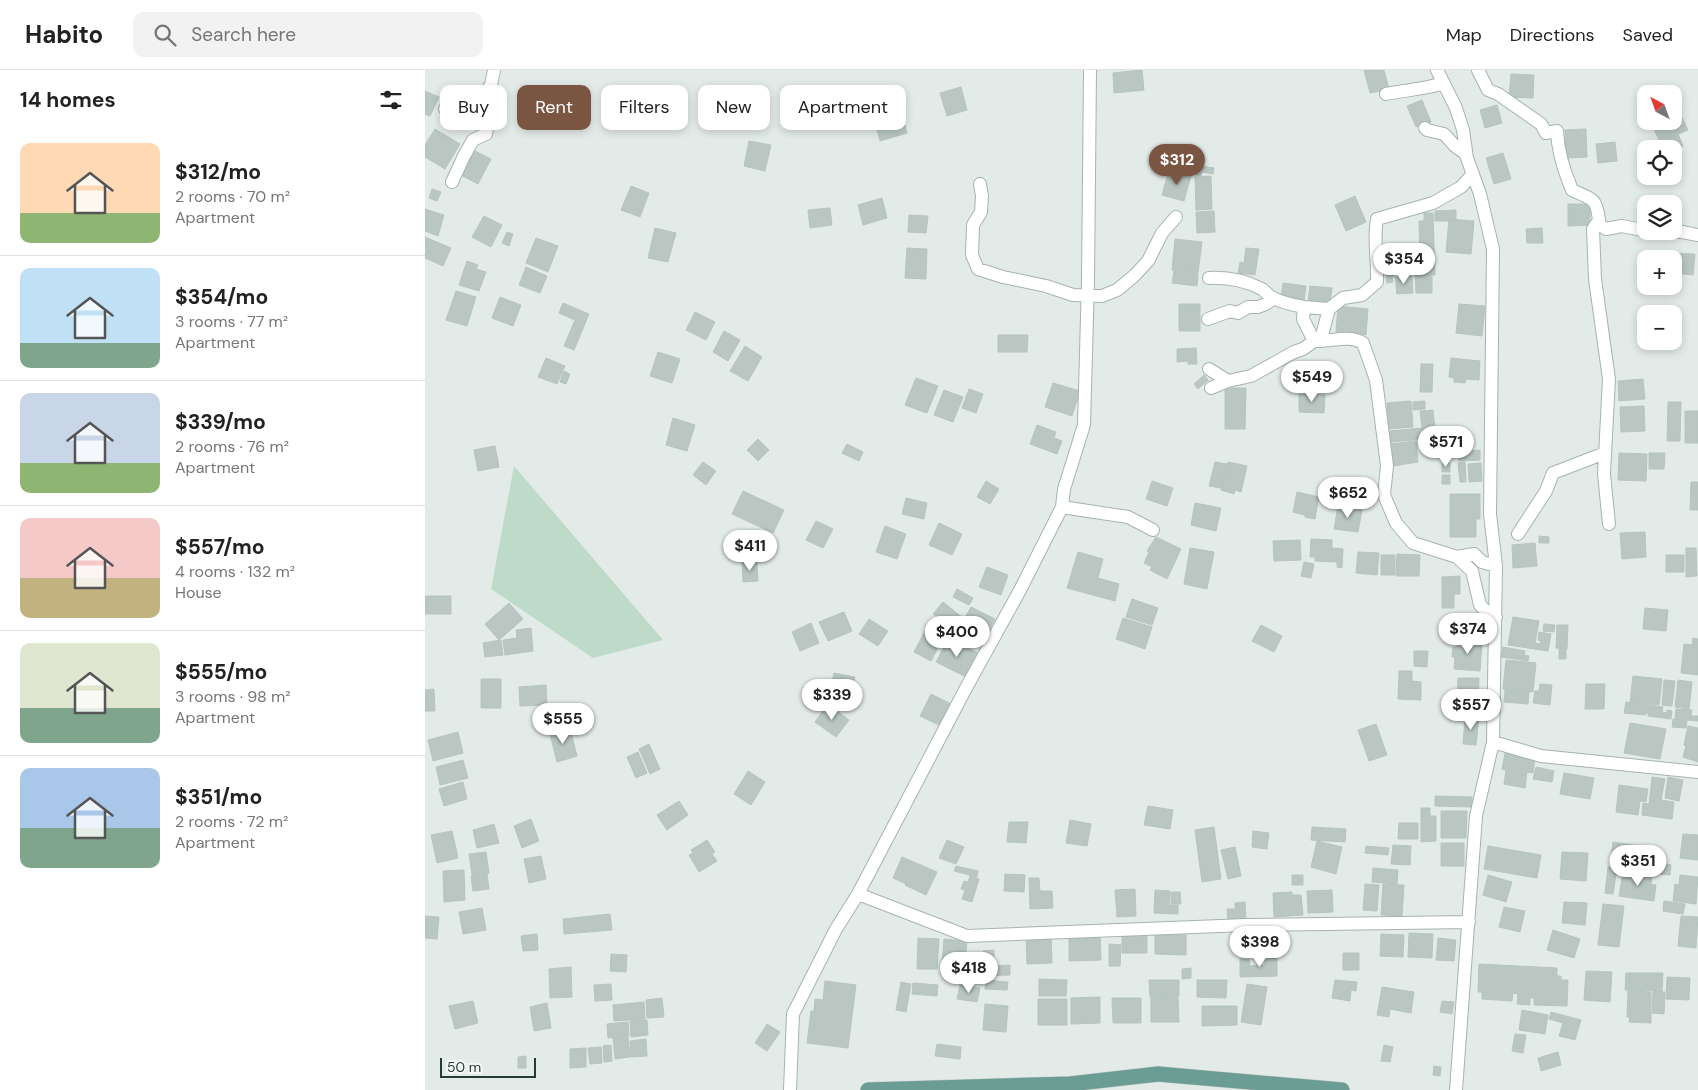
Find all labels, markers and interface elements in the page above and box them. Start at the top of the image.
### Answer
search box [133,12,483,57]
text: Habito [25,19,103,50]
icon: search [151,21,179,49]
text: Search here [191,22,296,47]
text: Map [1446,23,1482,47]
text: Directions [1510,23,1595,47]
text: Saved [1623,23,1673,47]
chip: Buy [440,85,507,130]
chip: Rent [517,85,591,130]
chip: Filters [601,85,688,130]
chip: New [698,85,770,130]
chip: Apartment [780,85,906,130]
north arrow [1637,85,1683,130]
map controls [1637,85,1682,350]
text: 14 homes [20,86,116,114]
icon: filters [377,86,405,114]
button: locate [1637,140,1682,185]
pin: $312 [1147,144,1207,186]
text: $312 [1160,149,1194,170]
text: $312/mo [175,158,261,186]
icon: home [60,163,120,223]
text: 2 rooms · 70 m² [175,186,290,207]
button: layers [1637,195,1682,240]
text: Apartment [175,207,255,228]
pin: $354 [1374,242,1434,285]
text: $354 [1384,248,1424,269]
button: + [1637,250,1682,295]
text: $354/mo [175,283,268,311]
icon: home [60,288,120,348]
button: − [1637,305,1682,350]
text: 3 rooms · 77 m² [175,311,288,332]
text: Apartment [175,332,255,353]
pin: $549 [1282,360,1342,403]
text: $549 [1292,366,1332,387]
text: $339/mo [175,408,266,436]
icon: home [60,413,120,473]
pin: $571 [1416,426,1476,468]
text: $571 [1429,431,1463,452]
text: 2 rooms · 76 m² [175,436,289,457]
text: Apartment [175,457,255,478]
pin: $652 [1318,476,1378,519]
text: $652 [1329,482,1367,503]
pin: $411 [720,530,780,572]
text: $557/mo [175,533,264,561]
text: $411 [734,535,766,556]
icon: home [60,538,120,598]
text: 4 rooms · 132 m² [175,561,295,582]
text: House [175,582,222,603]
pin: $374 [1438,612,1498,655]
pin: $400 [927,616,987,658]
text: $374 [1449,618,1487,639]
text: $400 [936,621,978,642]
text: $555/mo [175,658,267,686]
icon: home [60,663,120,723]
pin: $339 [802,678,862,721]
text: $339 [813,684,851,705]
text: 3 rooms · 98 m² [175,686,291,707]
pin: $557 [1441,688,1501,731]
text: $557 [1452,694,1490,715]
pin: $555 [533,702,593,745]
text: Apartment [175,707,255,728]
text: $555 [543,708,583,729]
text: $351/mo [175,783,262,811]
icon: home [60,788,120,848]
text: 2 rooms · 72 m² [175,811,288,832]
text: Apartment [175,832,255,853]
pin: $351 [1608,844,1668,887]
text: $351 [1620,850,1656,871]
pin: $398 [1230,926,1290,968]
text: $398 [1240,931,1280,952]
pin: $418 [939,952,999,994]
text: $418 [951,957,987,978]
scale bar [440,1055,536,1078]
text: 50 m [447,1058,481,1076]

